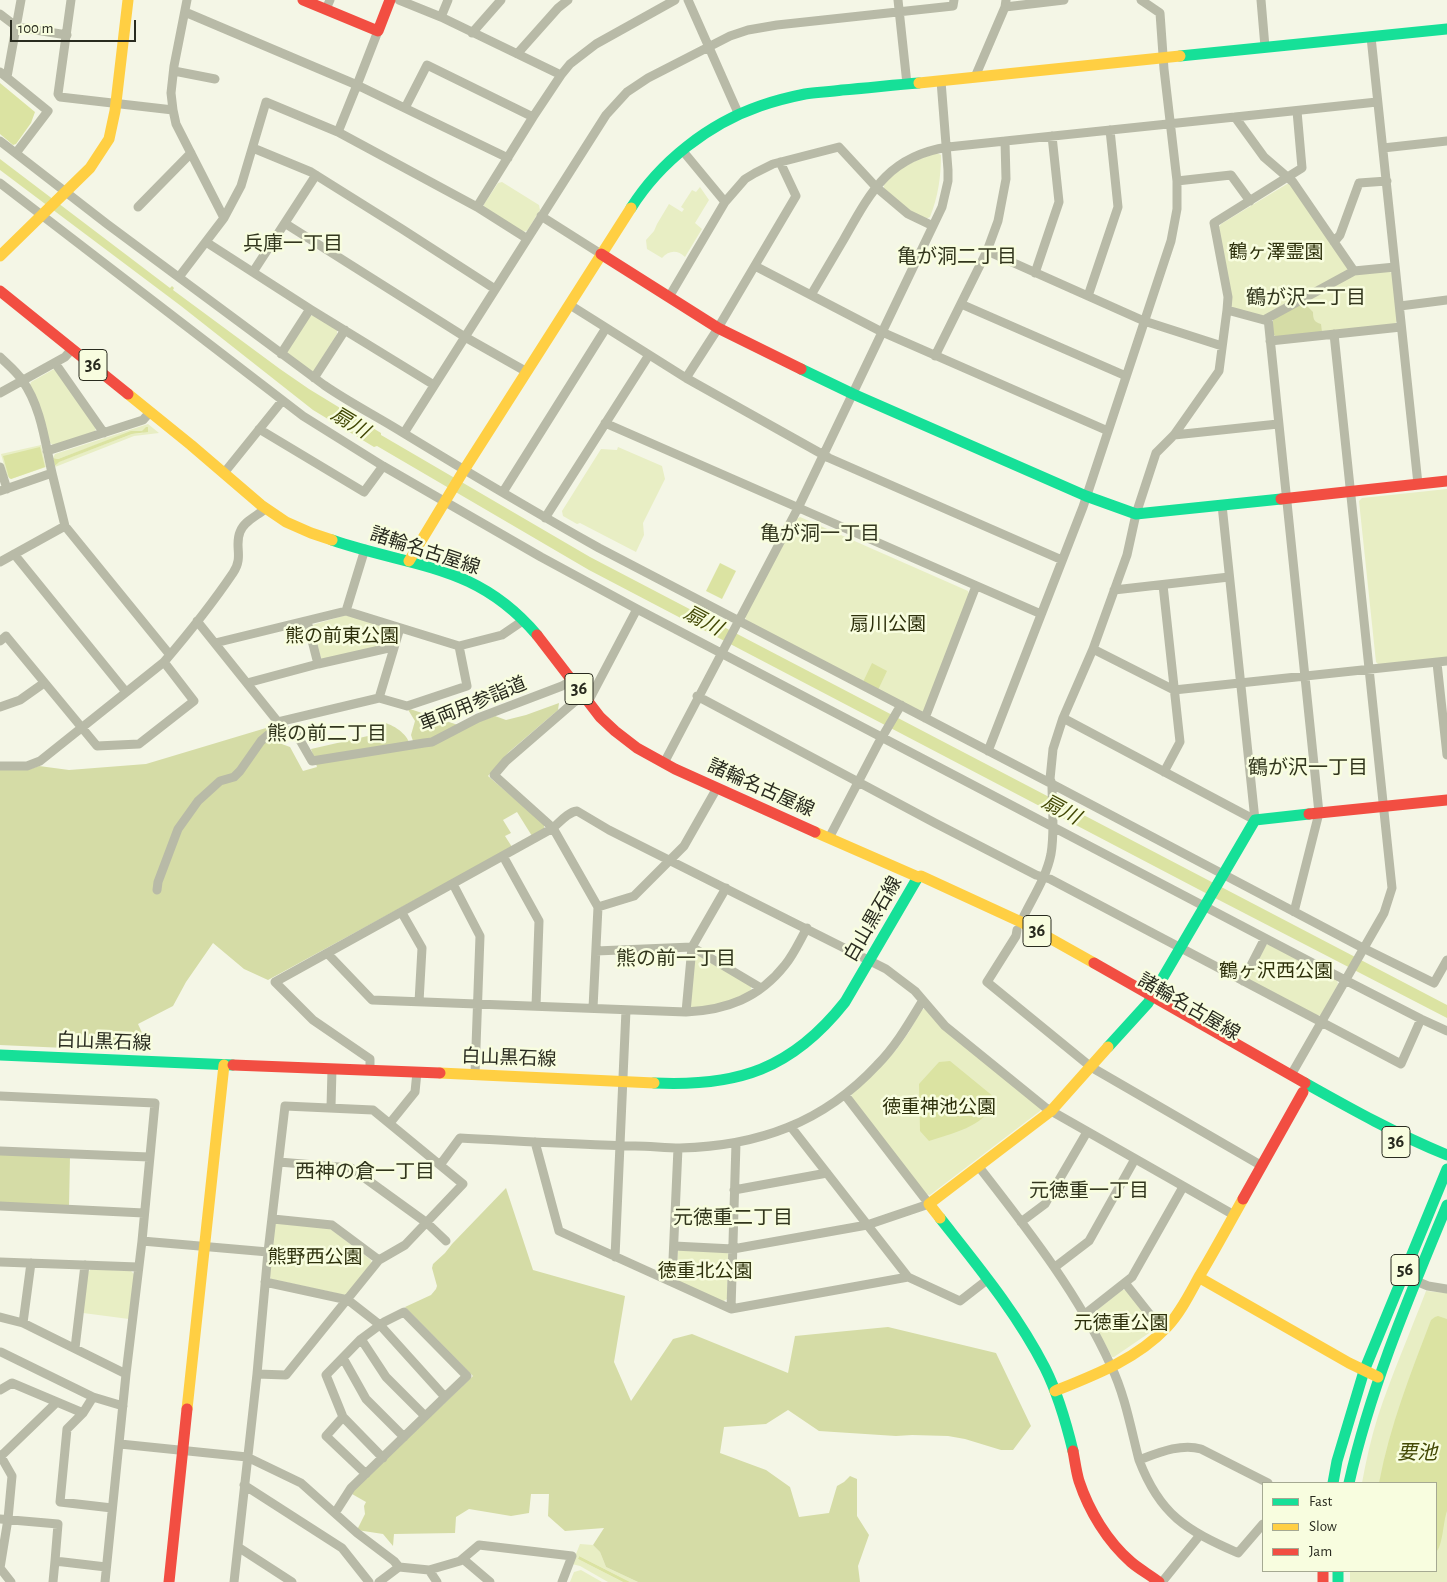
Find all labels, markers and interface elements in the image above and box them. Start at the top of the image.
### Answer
scale bar [12,10,139,42]
text: 100 m [18,21,53,36]
district label: 兵庫一丁目 [243,232,343,256]
park label: 鶴ヶ澤霊園 [1229,241,1323,263]
district label: 亀が洞二丁目 [897,245,1017,269]
district label: 鶴が沢二丁目 [1246,286,1366,310]
road number: 36 [79,350,107,380]
water label: 扇川 [327,402,373,444]
district label: 亀が洞一丁目 [760,522,880,546]
street label: 諸輪名古屋線 [367,523,483,579]
water label: 扇川 [680,601,726,641]
park label: 扇川公園 [850,613,926,635]
park label: 熊の前東公園 [285,625,399,647]
street label: 車両用参詣道 [416,672,530,736]
road number: 36 [565,674,593,704]
district label: 熊の前二丁目 [267,722,387,746]
street label: 諸輪名古屋線 [704,754,818,822]
district label: 鶴が沢一丁目 [1248,756,1368,780]
water label: 扇川 [1038,790,1084,830]
street label: 白山黒石線 [839,872,907,966]
road number: 36 [1023,916,1051,946]
district label: 熊の前一丁目 [616,947,736,971]
park label: 鶴ヶ沢西公園 [1219,960,1333,982]
street label: 諸輪名古屋線 [1134,969,1244,1045]
street label: 白山黒石線 [56,1029,152,1055]
street label: 白山黒石線 [461,1045,557,1071]
park label: 徳重神池公園 [882,1096,996,1118]
road number: 36 [1382,1126,1410,1158]
district label: 西神の倉一丁目 [295,1160,435,1184]
district label: 元徳重一丁目 [1029,1179,1149,1203]
district label: 元徳重二丁目 [673,1206,793,1230]
park label: 熊野西公園 [268,1246,362,1268]
road number: 56 [1391,1254,1419,1286]
park label: 徳重北公園 [658,1260,752,1282]
park label: 元徳重公園 [1074,1312,1168,1334]
water label: 要池 [1397,1441,1437,1465]
legend [1262,1482,1437,1572]
text: Fast [1309,1494,1332,1509]
text: Slow [1309,1519,1337,1534]
text: Jam [1309,1544,1332,1559]

